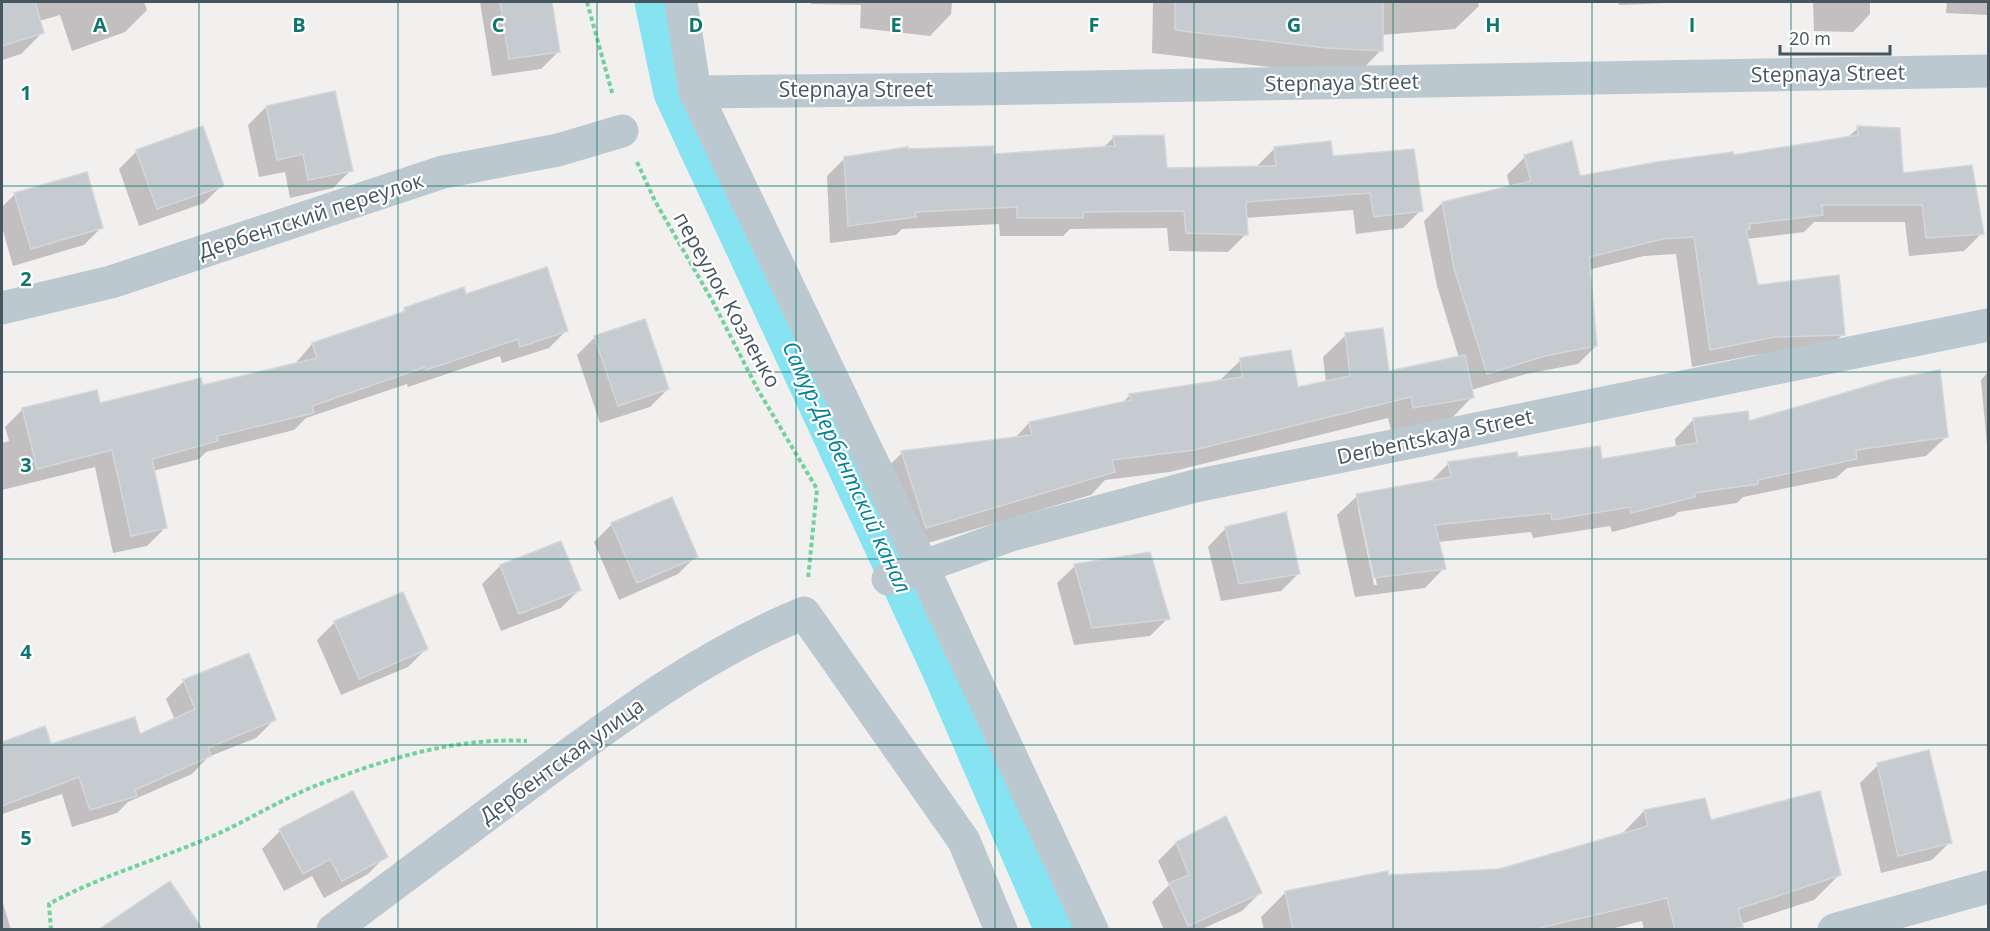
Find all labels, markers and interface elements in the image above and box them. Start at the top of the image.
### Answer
text: A [93,11,107,38]
text: B [292,11,306,38]
text: C [492,11,505,38]
text: D [689,11,703,38]
text: E [890,11,902,38]
text: F [1089,11,1099,38]
text: G [1287,11,1301,38]
text: H [1485,11,1501,38]
text: I [1689,11,1695,38]
scale bar [1780,18,1890,56]
text: 20 m [1789,26,1831,50]
street label: Stepnaya Street [1750,58,1905,88]
street label: Stepnaya Street [1264,67,1419,97]
street label: Stepnaya Street [779,75,933,103]
text: 1 [20,79,32,106]
street label: Дербентский переулок [195,165,427,265]
street label: переулок Козленко [668,207,788,393]
text: 2 [20,265,32,292]
water label: Самур-Дербентский канал [776,336,920,598]
street label: Derbentskaya Street [1334,402,1535,470]
text: 3 [20,451,32,478]
text: 4 [20,638,32,665]
street label: Дербентская улица [474,691,649,829]
text: 5 [20,824,32,851]

